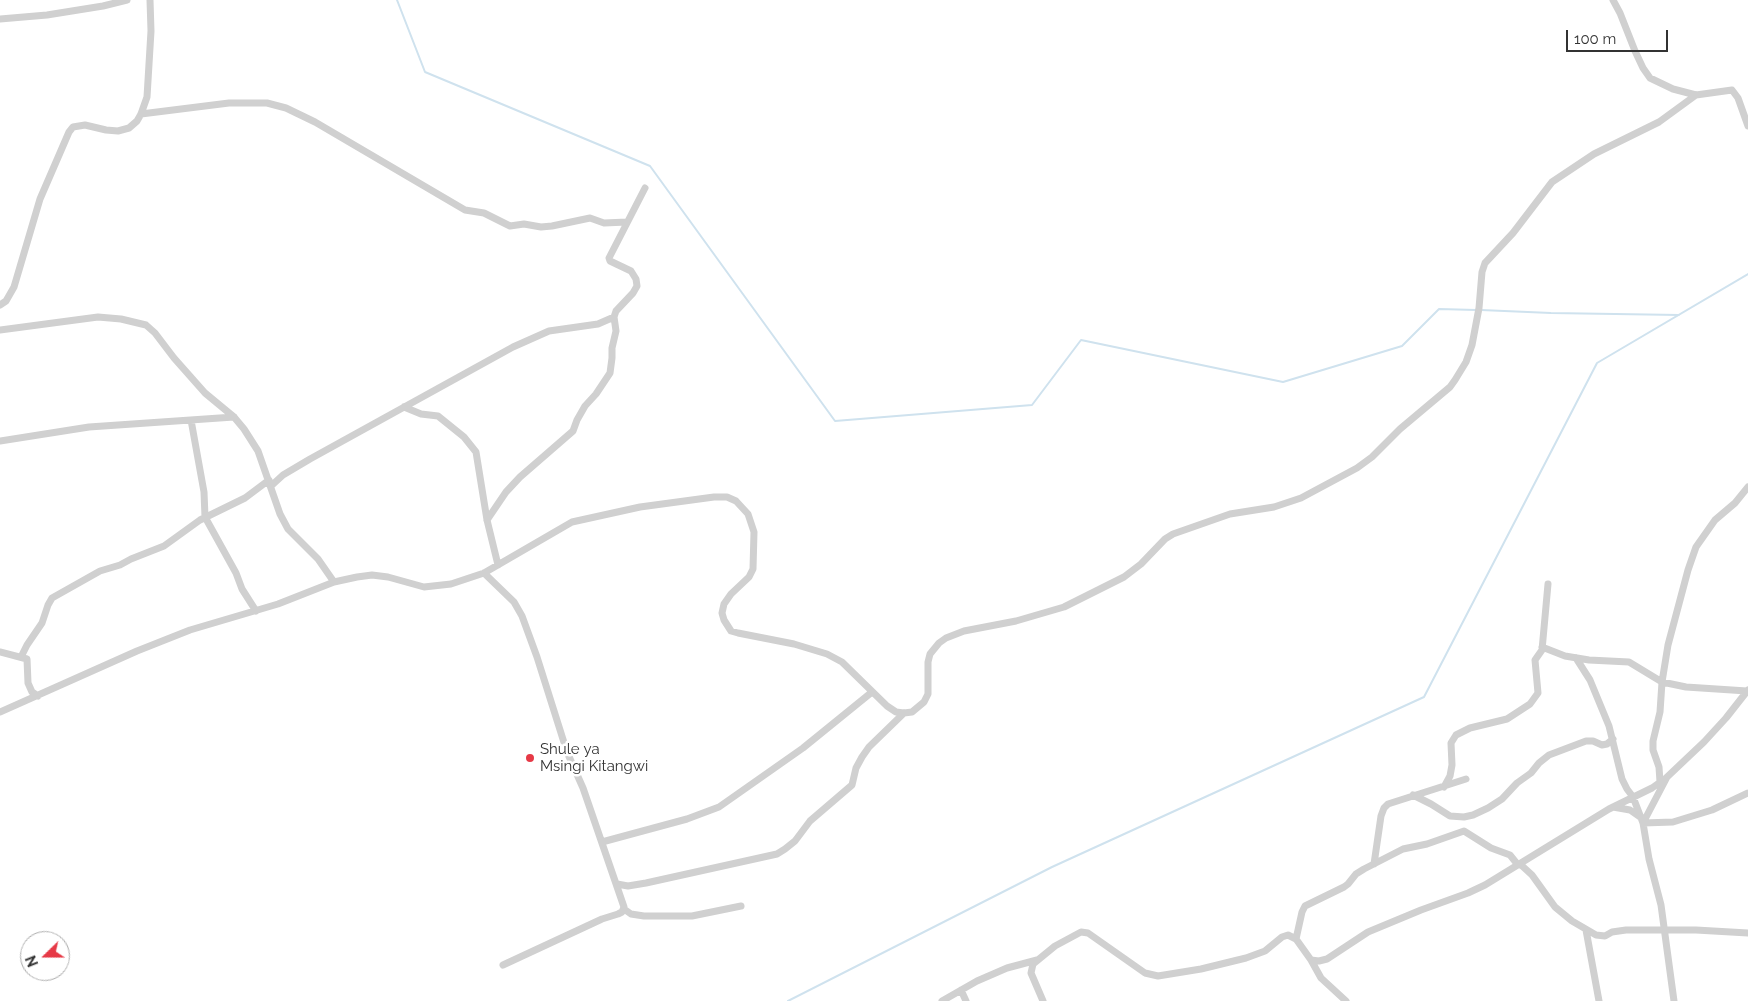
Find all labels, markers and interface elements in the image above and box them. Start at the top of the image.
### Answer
scale bar [1568,20,1670,52]
text: 100 m [1574,30,1616,48]
place label: Shule ya Msingi Kitangwi [540,740,648,775]
marker: Shule ya Msingi Kitangwi [524,752,536,764]
north arrow [20,931,70,981]
text: N [23,953,41,969]

